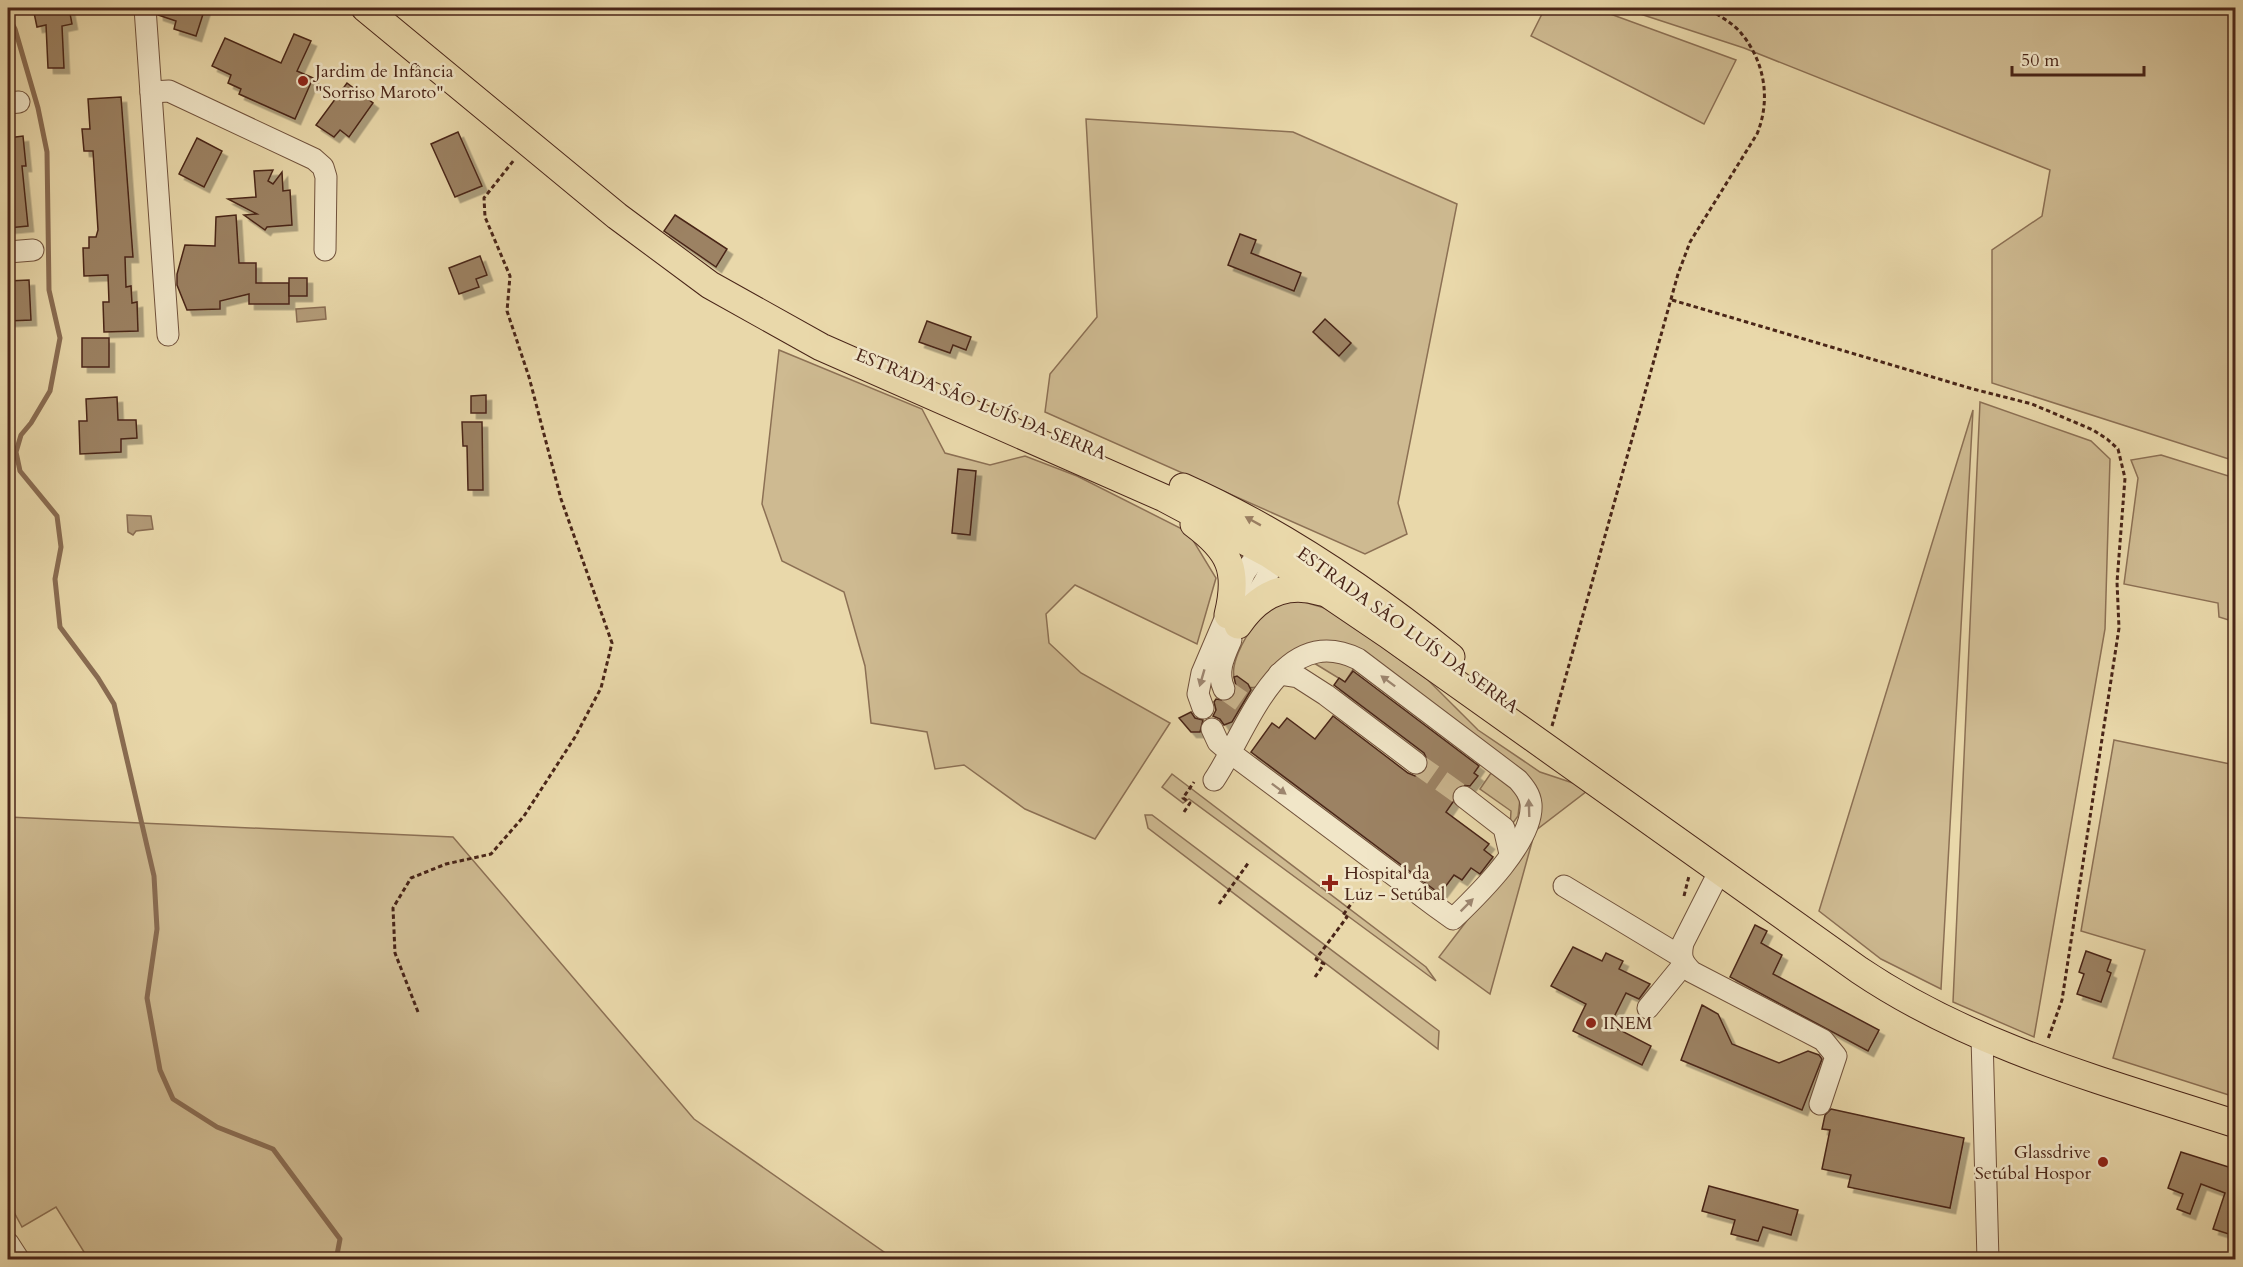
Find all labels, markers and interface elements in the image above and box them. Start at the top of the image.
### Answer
scale bar [2012,39,2144,77]
text: 50 m [2021,48,2060,73]
place label: Jardim de Infância "Sorriso Maroto" [312,59,454,105]
marker: Jardim de Infância "Sorriso Maroto" [296,74,310,88]
street label: ESTRADA SÃO LUÍS DA SERRA [852,343,1110,466]
one-way arrow [1244,516,1261,526]
street label: ESTRADA SÃO LUÍS DA SERRA [1292,541,1524,720]
one-way arrow [1197,669,1206,687]
one-way arrow [1380,675,1396,687]
one-way arrow [1270,783,1286,795]
one-way arrow [1525,798,1534,817]
place label: Hospital da Luz - Setúbal [1344,861,1446,907]
marker: Hospital da Luz - Setúbal [1321,874,1339,892]
one-way arrow [1460,898,1474,913]
place label: INEM [1603,1011,1653,1036]
marker: INEM [1584,1016,1598,1030]
place label: Glassdrive Setúbal Hospor [1975,1140,2091,1186]
marker: Glassdrive Setúbal Hospor [2096,1155,2110,1169]

